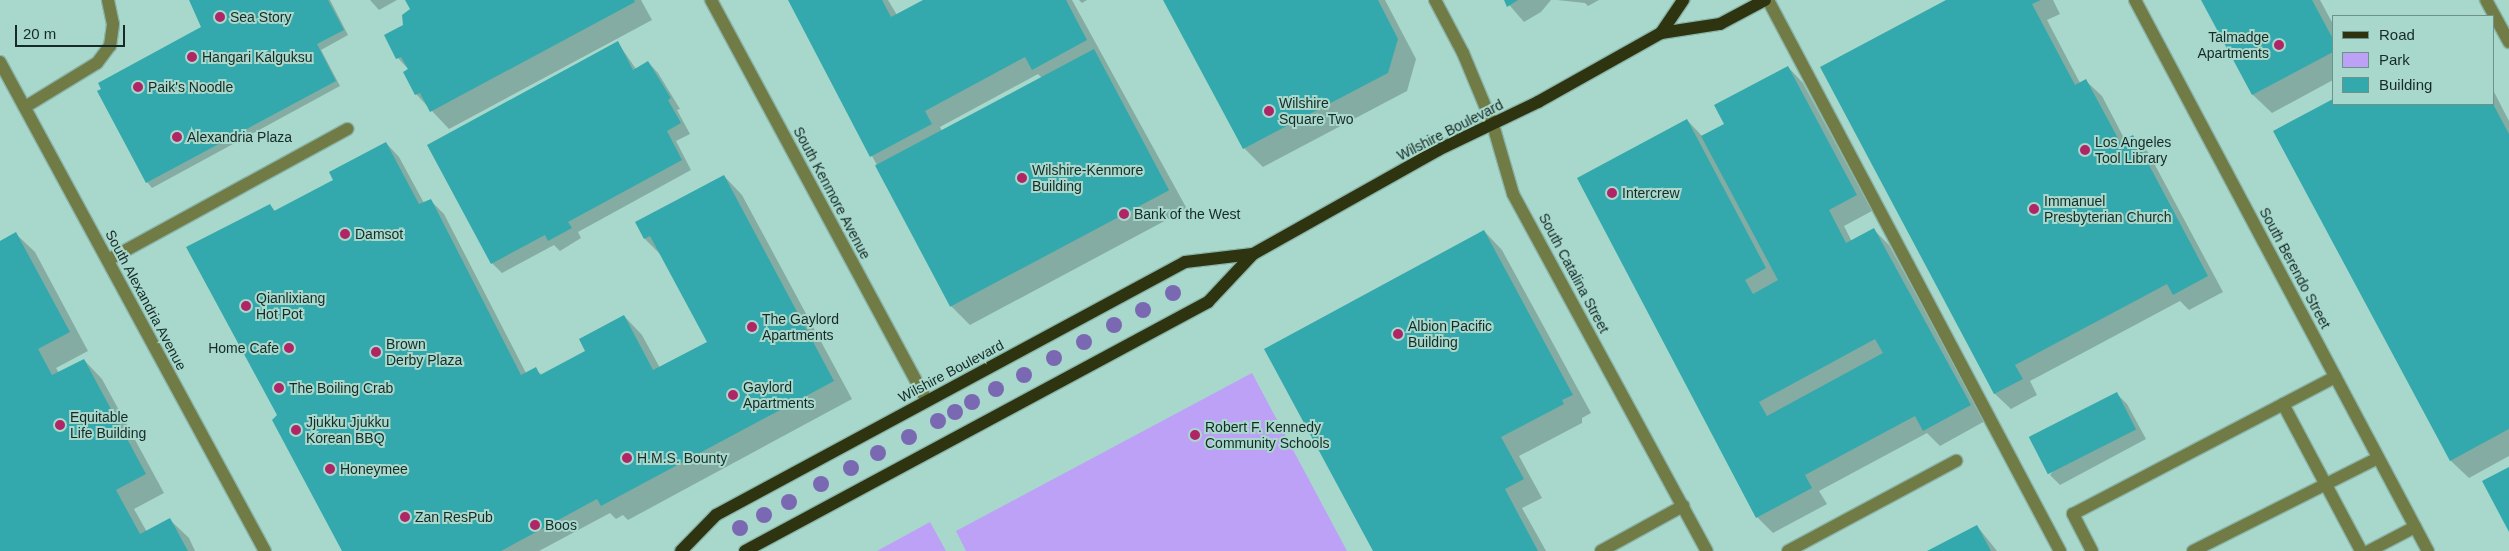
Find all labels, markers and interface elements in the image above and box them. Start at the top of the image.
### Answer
place label: Sea Story [230,9,291,25]
marker: Sea Story [214,11,226,23]
scale bar [18,15,128,47]
legend [2332,15,2494,105]
text: 20 m [23,25,56,42]
text: Road [2379,26,2415,43]
place label: Talmadge Apartments [2197,29,2269,62]
marker: Talmadge Apartments [2273,39,2285,51]
place label: Hangari Kalguksu [202,49,313,65]
marker: Hangari Kalguksu [186,51,198,63]
text: Park [2379,51,2410,68]
text: Building [2379,76,2432,93]
place label: Paik's Noodle [148,79,233,95]
marker: Paik's Noodle [132,81,144,93]
place label: Wilshire Square Two [1279,95,1354,128]
street label: Wilshire Boulevard [1394,96,1506,164]
marker: Wilshire Square Two [1263,105,1275,117]
street label: South Kenmore Avenue [790,124,874,262]
place label: Alexandria Plaza [187,129,292,145]
marker: Alexandria Plaza [171,131,183,143]
place label: Los Angeles Tool Library [2095,134,2172,166]
marker: Los Angeles Tool Library [2079,144,2091,156]
place label: Wilshire-Kenmore Building [1032,162,1143,194]
marker: Wilshire-Kenmore Building [1016,172,1028,184]
place label: Intercrew [1622,185,1680,201]
marker: Intercrew [1606,187,1618,199]
place label: Immanuel Presbyterian Church [2044,193,2172,226]
marker: Immanuel Presbyterian Church [2028,203,2040,215]
street label: South Berendo Street [2256,205,2334,331]
place label: Bank of the West [1134,206,1240,222]
marker: Bank of the West [1118,208,1130,220]
street label: South Catalina Street [1535,210,1613,336]
street label: South Alexandria Avenue [102,226,190,374]
place label: Damsot [355,226,403,242]
marker: Damsot [339,228,351,240]
place label: Qianlixiang Hot Pot [256,290,325,322]
marker: Qianlixiang Hot Pot [240,300,252,312]
place label: The Gaylord Apartments [762,311,839,344]
place label: Albion Pacific Building [1408,318,1492,351]
marker: The Gaylord Apartments [746,321,758,333]
marker: Albion Pacific Building [1392,328,1404,340]
place label: Brown Derby Plaza [386,336,462,368]
street label: Wilshire Boulevard [896,336,1006,406]
place label: Home Cafe [208,340,279,356]
marker: Home Cafe [283,342,295,354]
marker: Brown Derby Plaza [370,346,382,358]
place label: Gaylord Apartments [743,379,815,412]
place label: The Boiling Crab [289,380,393,396]
marker: The Boiling Crab [273,382,285,394]
marker: Gaylord Apartments [727,389,739,401]
place label: Equitable Life Building [70,409,146,442]
place label: Jjukku Jjukku Korean BBQ [306,414,389,447]
marker: Equitable Life Building [54,419,66,431]
place label: Robert F. Kennedy Community Schools [1205,419,1329,452]
marker: Jjukku Jjukku Korean BBQ [290,424,302,436]
marker: Robert F. Kennedy Community Schools [1189,429,1201,441]
place label: H.M.S. Bounty [637,450,727,466]
marker: H.M.S. Bounty [621,452,633,464]
place label: Honeymee [340,461,408,477]
marker: Honeymee [324,463,336,475]
place label: Zan ResPub [415,509,493,525]
marker: Zan ResPub [399,511,411,523]
place label: Boos [545,517,577,533]
marker: Boos [529,519,541,531]

